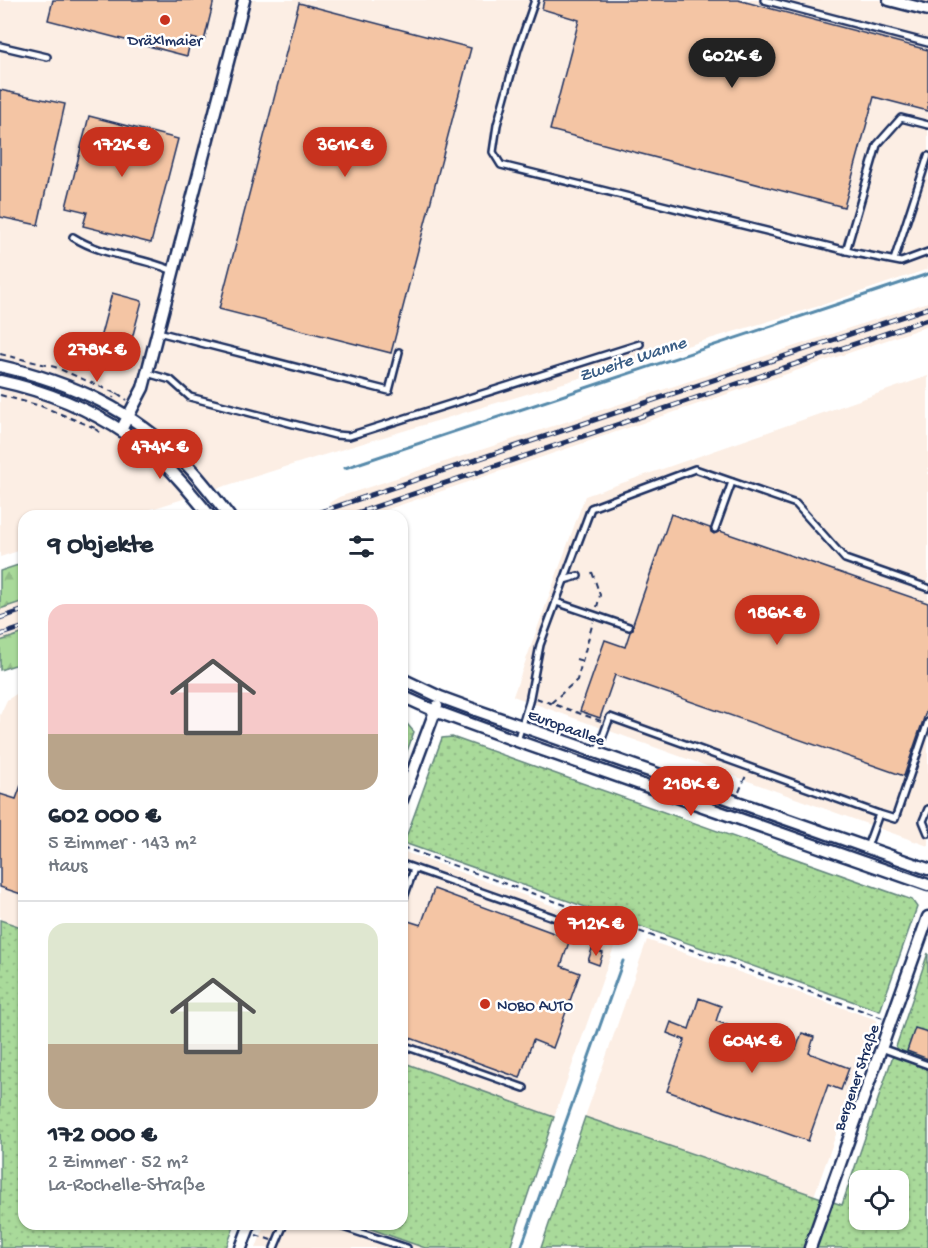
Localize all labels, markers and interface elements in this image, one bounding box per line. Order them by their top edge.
marker: Dräxlmaier [158,13,172,27]
place label: Dräxlmaier [127,33,204,52]
pin: 602K € [683,38,781,89]
text: 602K € [703,46,761,69]
pin: 172K € [73,127,171,178]
pin: 361K € [296,127,394,178]
text: 172K € [94,135,150,158]
text: 361K € [317,135,373,158]
pin: 278K € [48,332,146,383]
water label: Zweite Wanne [577,333,690,388]
text: 278K € [68,340,126,363]
pin: 474K € [111,429,209,480]
text: 474K € [132,437,188,460]
icon: filters [345,530,378,563]
text: 9 Objekte [48,531,153,562]
pin: 186K € [728,595,826,646]
text: 186K € [749,603,805,626]
icon: home [159,643,267,751]
street label: Europaallee [525,707,608,752]
pin: 218K € [642,766,740,817]
text: 218K € [663,774,719,797]
text: 602 000 € [48,802,161,833]
text: 5 Zimmer · 143 m² [48,833,197,856]
text: Haus [48,856,87,879]
pin: 712K € [547,906,645,957]
text: 712K € [568,914,624,937]
icon: home [159,962,267,1070]
marker: NOBO AUTO [478,997,492,1011]
place label: NOBO AUTO [497,998,574,1017]
street label: Bergener Straße [831,1022,886,1135]
pin: 604K € [703,1023,801,1074]
text: 604K € [723,1031,781,1054]
text: 172 000 € [48,1121,157,1152]
text: 2 Zimmer · 52 m² [48,1152,189,1175]
map controls [849,1170,909,1230]
button: locate [849,1170,909,1230]
text: La-Rochelle-Straße [48,1175,205,1198]

